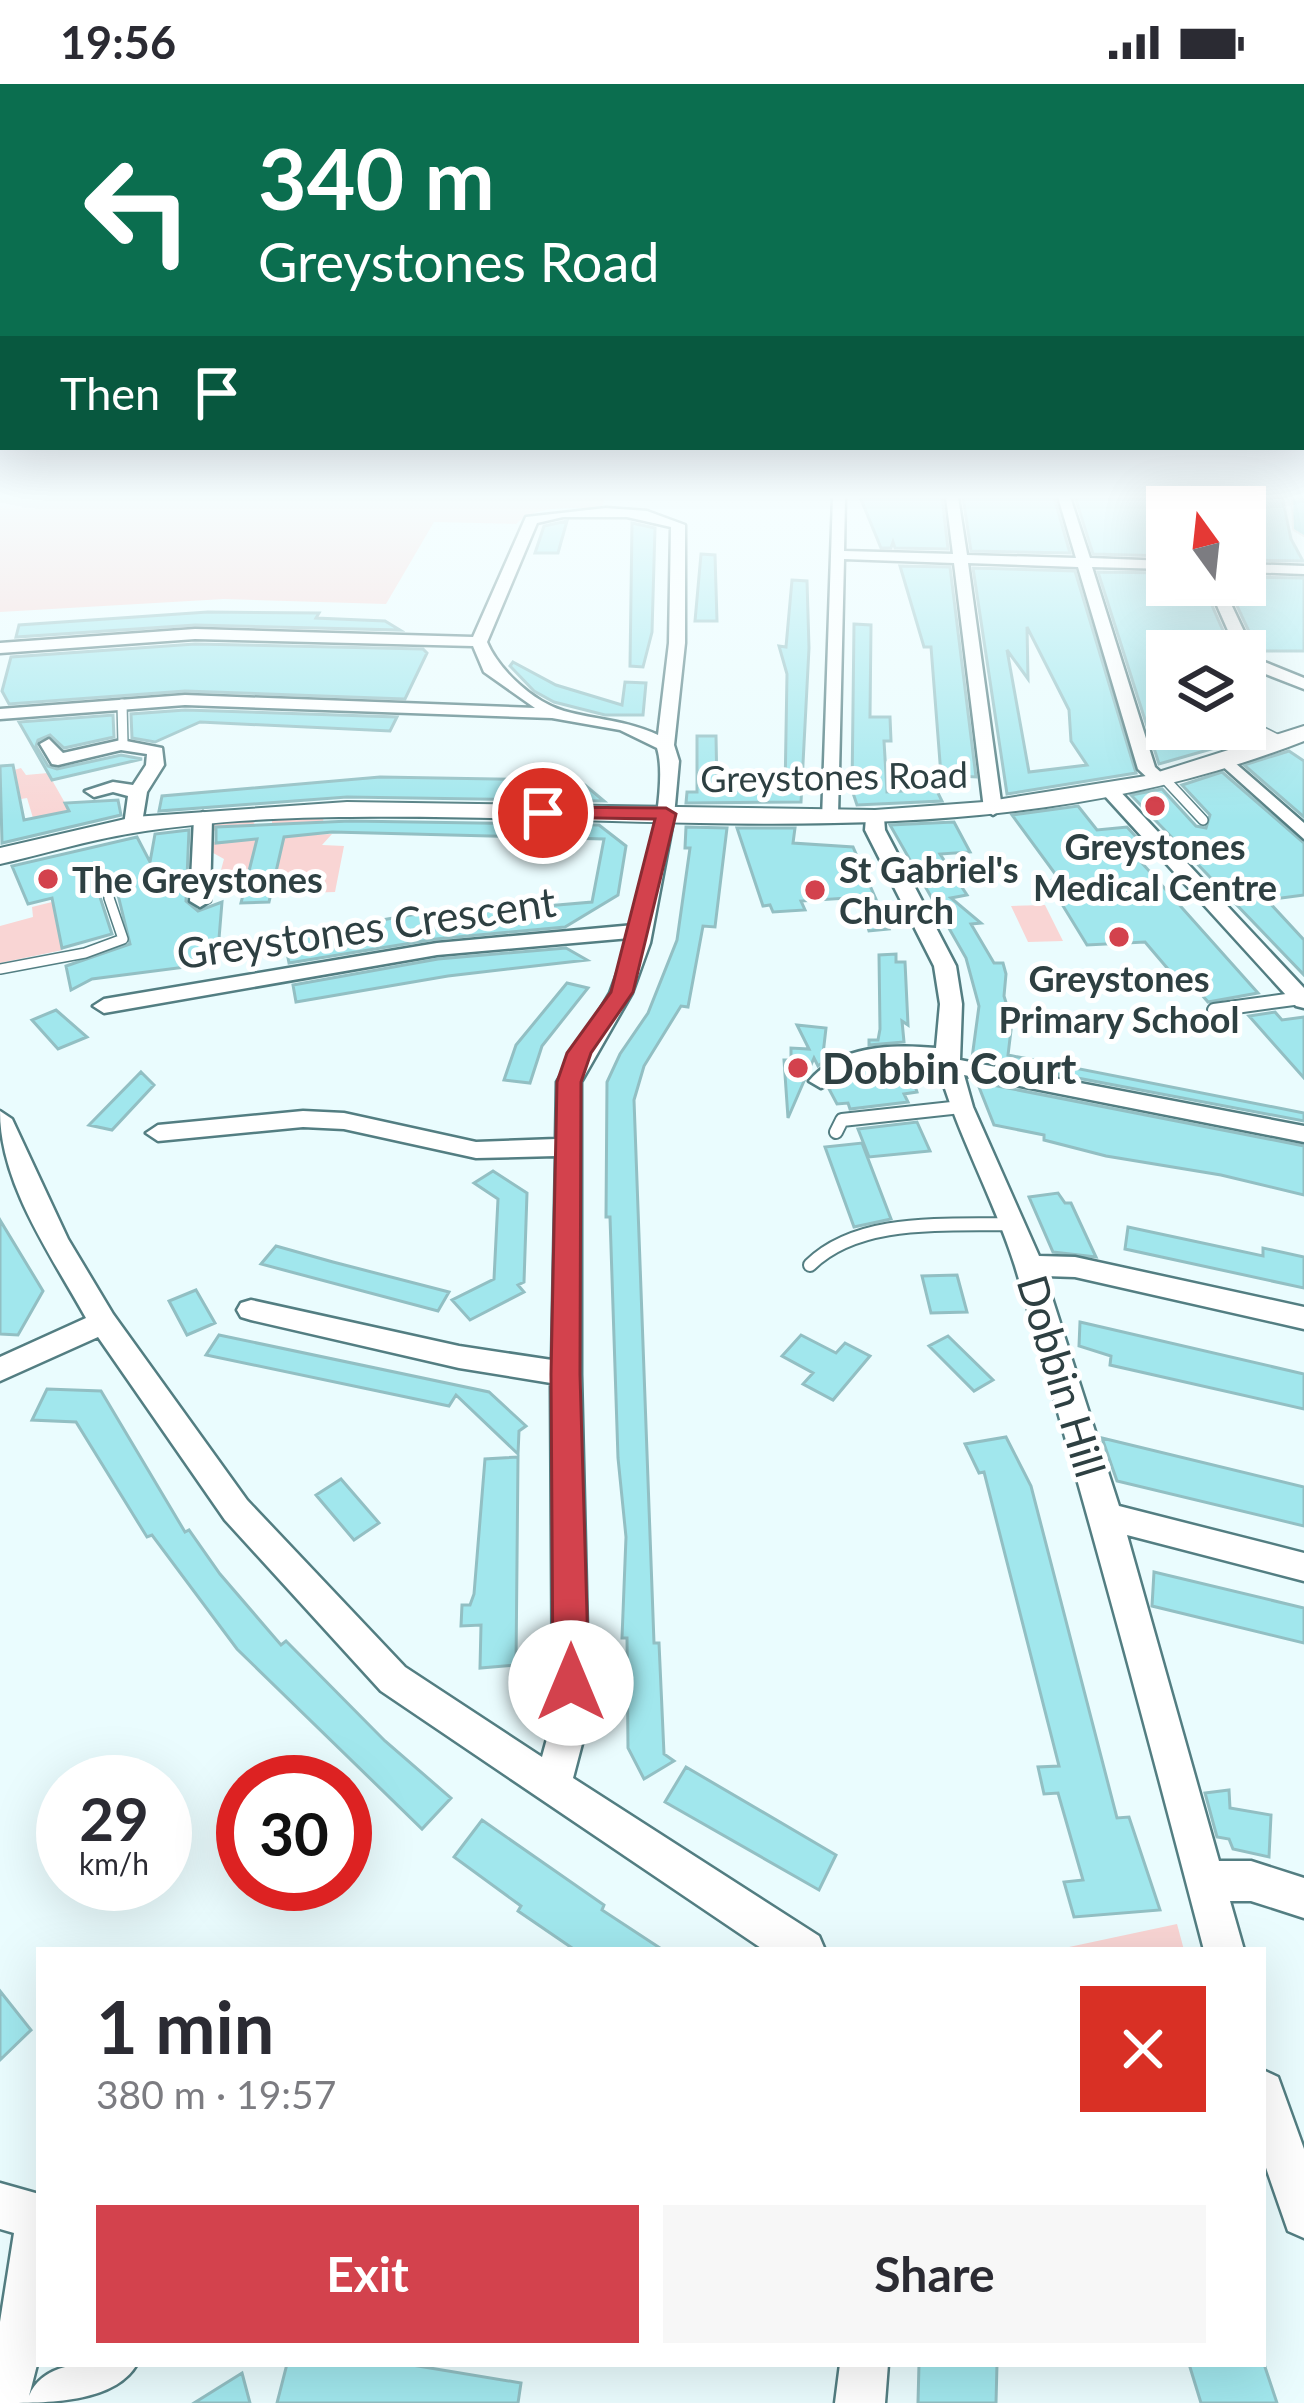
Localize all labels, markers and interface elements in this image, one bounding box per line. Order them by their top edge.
text: 19:56 [60,15,176,69]
text: 340 m [258,127,495,228]
icon: left [60,132,216,288]
text: Greystones Road [258,229,660,294]
icon: arrive [184,360,250,426]
text: Then [60,366,160,420]
north arrow [1146,486,1266,606]
map controls [1146,486,1266,750]
button: layers [1146,630,1266,750]
street label: Greystones Road [700,752,968,800]
pin [492,762,594,864]
icon: arrive [510,780,576,846]
marker: Greystones Medical Centre [1142,793,1168,819]
place label: Greystones Medical Centre [1033,824,1277,909]
place label: St Gabriel's Church [839,847,1019,932]
place label: The Greystones [72,857,323,901]
marker: The Greystones [35,866,61,892]
street label: Greystones Crescent [173,876,559,978]
marker: St Gabriel's Church [802,877,828,903]
marker: Greystones Primary School [1106,924,1132,950]
place label: Greystones Primary School [999,956,1239,1041]
place label: Dobbin Court [822,1043,1077,1093]
marker: Dobbin Court [785,1055,811,1081]
street label: Dobbin Hill [1008,1269,1116,1483]
position arrow [508,1620,634,1746]
speed limit sign: 30 [216,1755,372,1911]
text: 29 [79,1782,149,1854]
text: km/h [79,1845,149,1881]
text: 1 min [96,1983,274,2069]
button: close [1080,1986,1206,2112]
text: 380 m · 19:57 [96,2071,336,2117]
button: Exit [96,2205,639,2343]
button: Share [663,2205,1206,2343]

